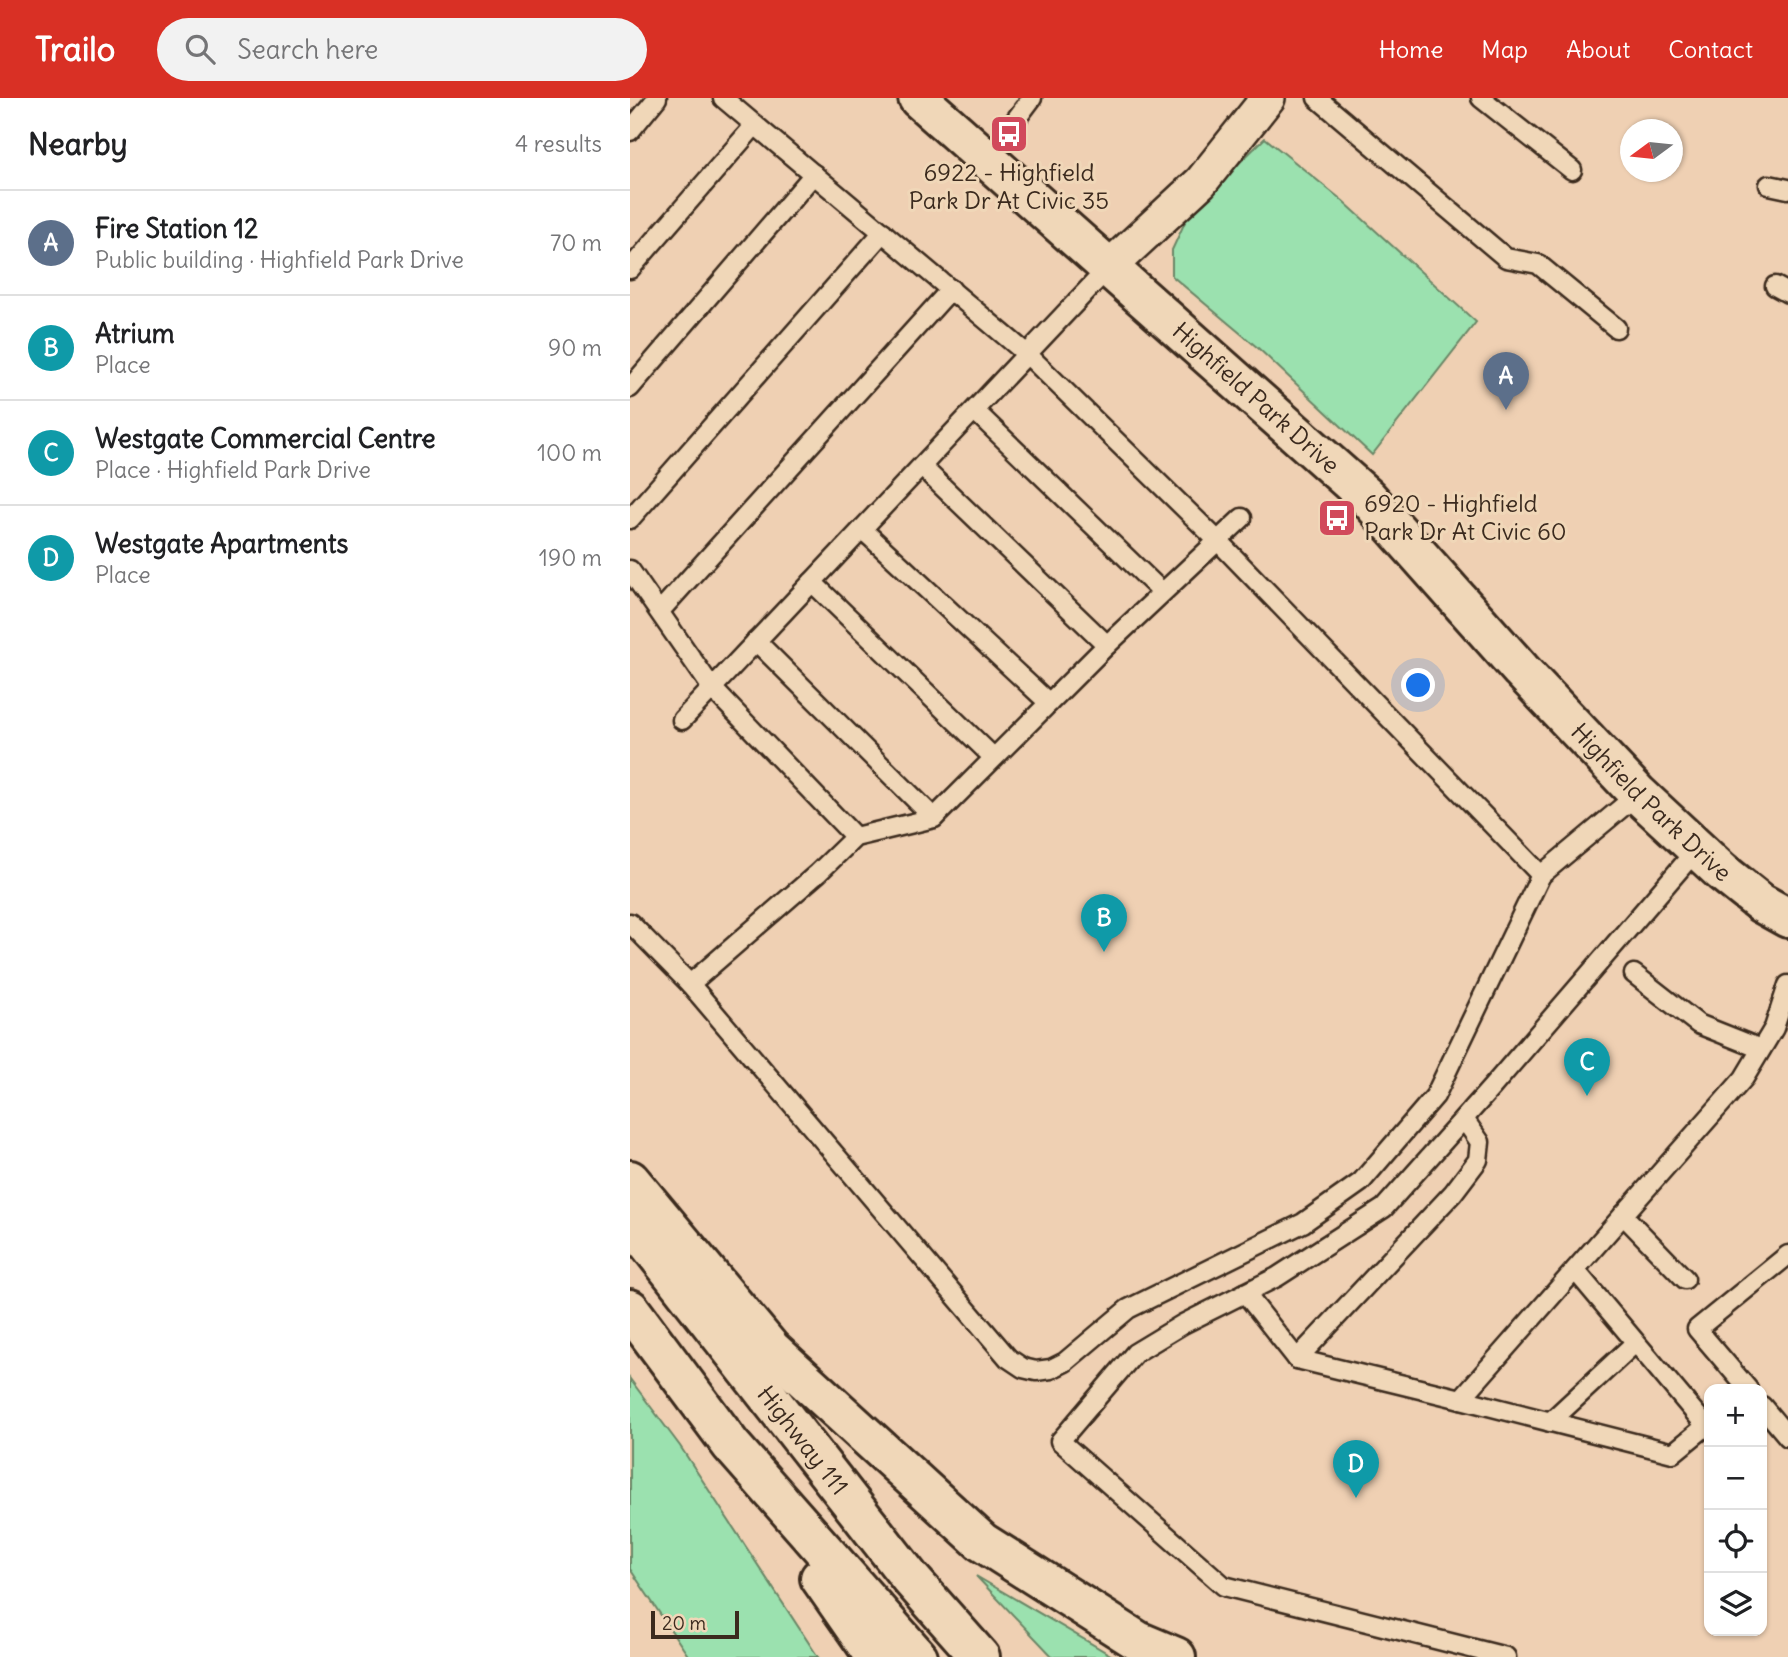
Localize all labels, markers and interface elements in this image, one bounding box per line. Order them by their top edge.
search box [157,18,647,81]
text: Trailo [35,28,115,70]
icon: search [181,30,219,68]
text: Search here [237,33,378,66]
text: Home [1379,34,1443,64]
text: Map [1481,34,1528,64]
text: About [1566,34,1630,64]
text: Contact [1668,34,1753,64]
bus stop icon: 6922 - Highfield Park Dr At Civic 35 [988,113,1030,155]
north arrow [1620,119,1683,182]
text: Nearby [28,125,128,163]
text: 4 results [515,129,602,158]
place label: 6922 - Highfield Park Dr At Civic 35 [909,157,1109,215]
text: Fire Station 12 [95,212,258,245]
text: A [44,228,58,257]
text: 70 m [550,228,602,257]
text: Public building · Highfield Park Drive [95,245,464,274]
street label: Highfield Park Drive [1167,315,1346,480]
text: Atrium [95,317,175,350]
text: B [43,333,59,362]
text: 90 m [548,333,602,362]
text: Place [95,350,151,379]
pin: A [1483,352,1529,410]
text: Westgate Commercial Centre [95,422,436,455]
text: C [43,438,59,467]
text: 100 m [537,438,602,467]
text: Place · Highfield Park Drive [95,455,371,484]
place label: 6920 - Highfield Park Dr At Civic 60 [1364,488,1567,546]
bus stop icon: 6920 - Highfield Park Dr At Civic 60 [1316,497,1358,539]
text: Westgate Apartments [95,527,348,560]
text: D [43,543,59,572]
text: 190 m [539,543,602,572]
text: Place [95,560,151,589]
your location [1401,668,1435,702]
street label: Highfield Park Drive [1565,717,1738,887]
pin: B [1081,894,1127,952]
pin: C [1564,1038,1610,1096]
street label: Highway 111 [751,1379,855,1500]
map controls [1704,1384,1767,1636]
button: + [1704,1384,1767,1447]
pin: D [1333,1440,1379,1498]
button: − [1704,1447,1767,1510]
button: locate [1704,1510,1767,1573]
button: layers [1704,1573,1767,1636]
scale bar [651,1608,738,1640]
text: 20 m [662,1611,706,1635]

